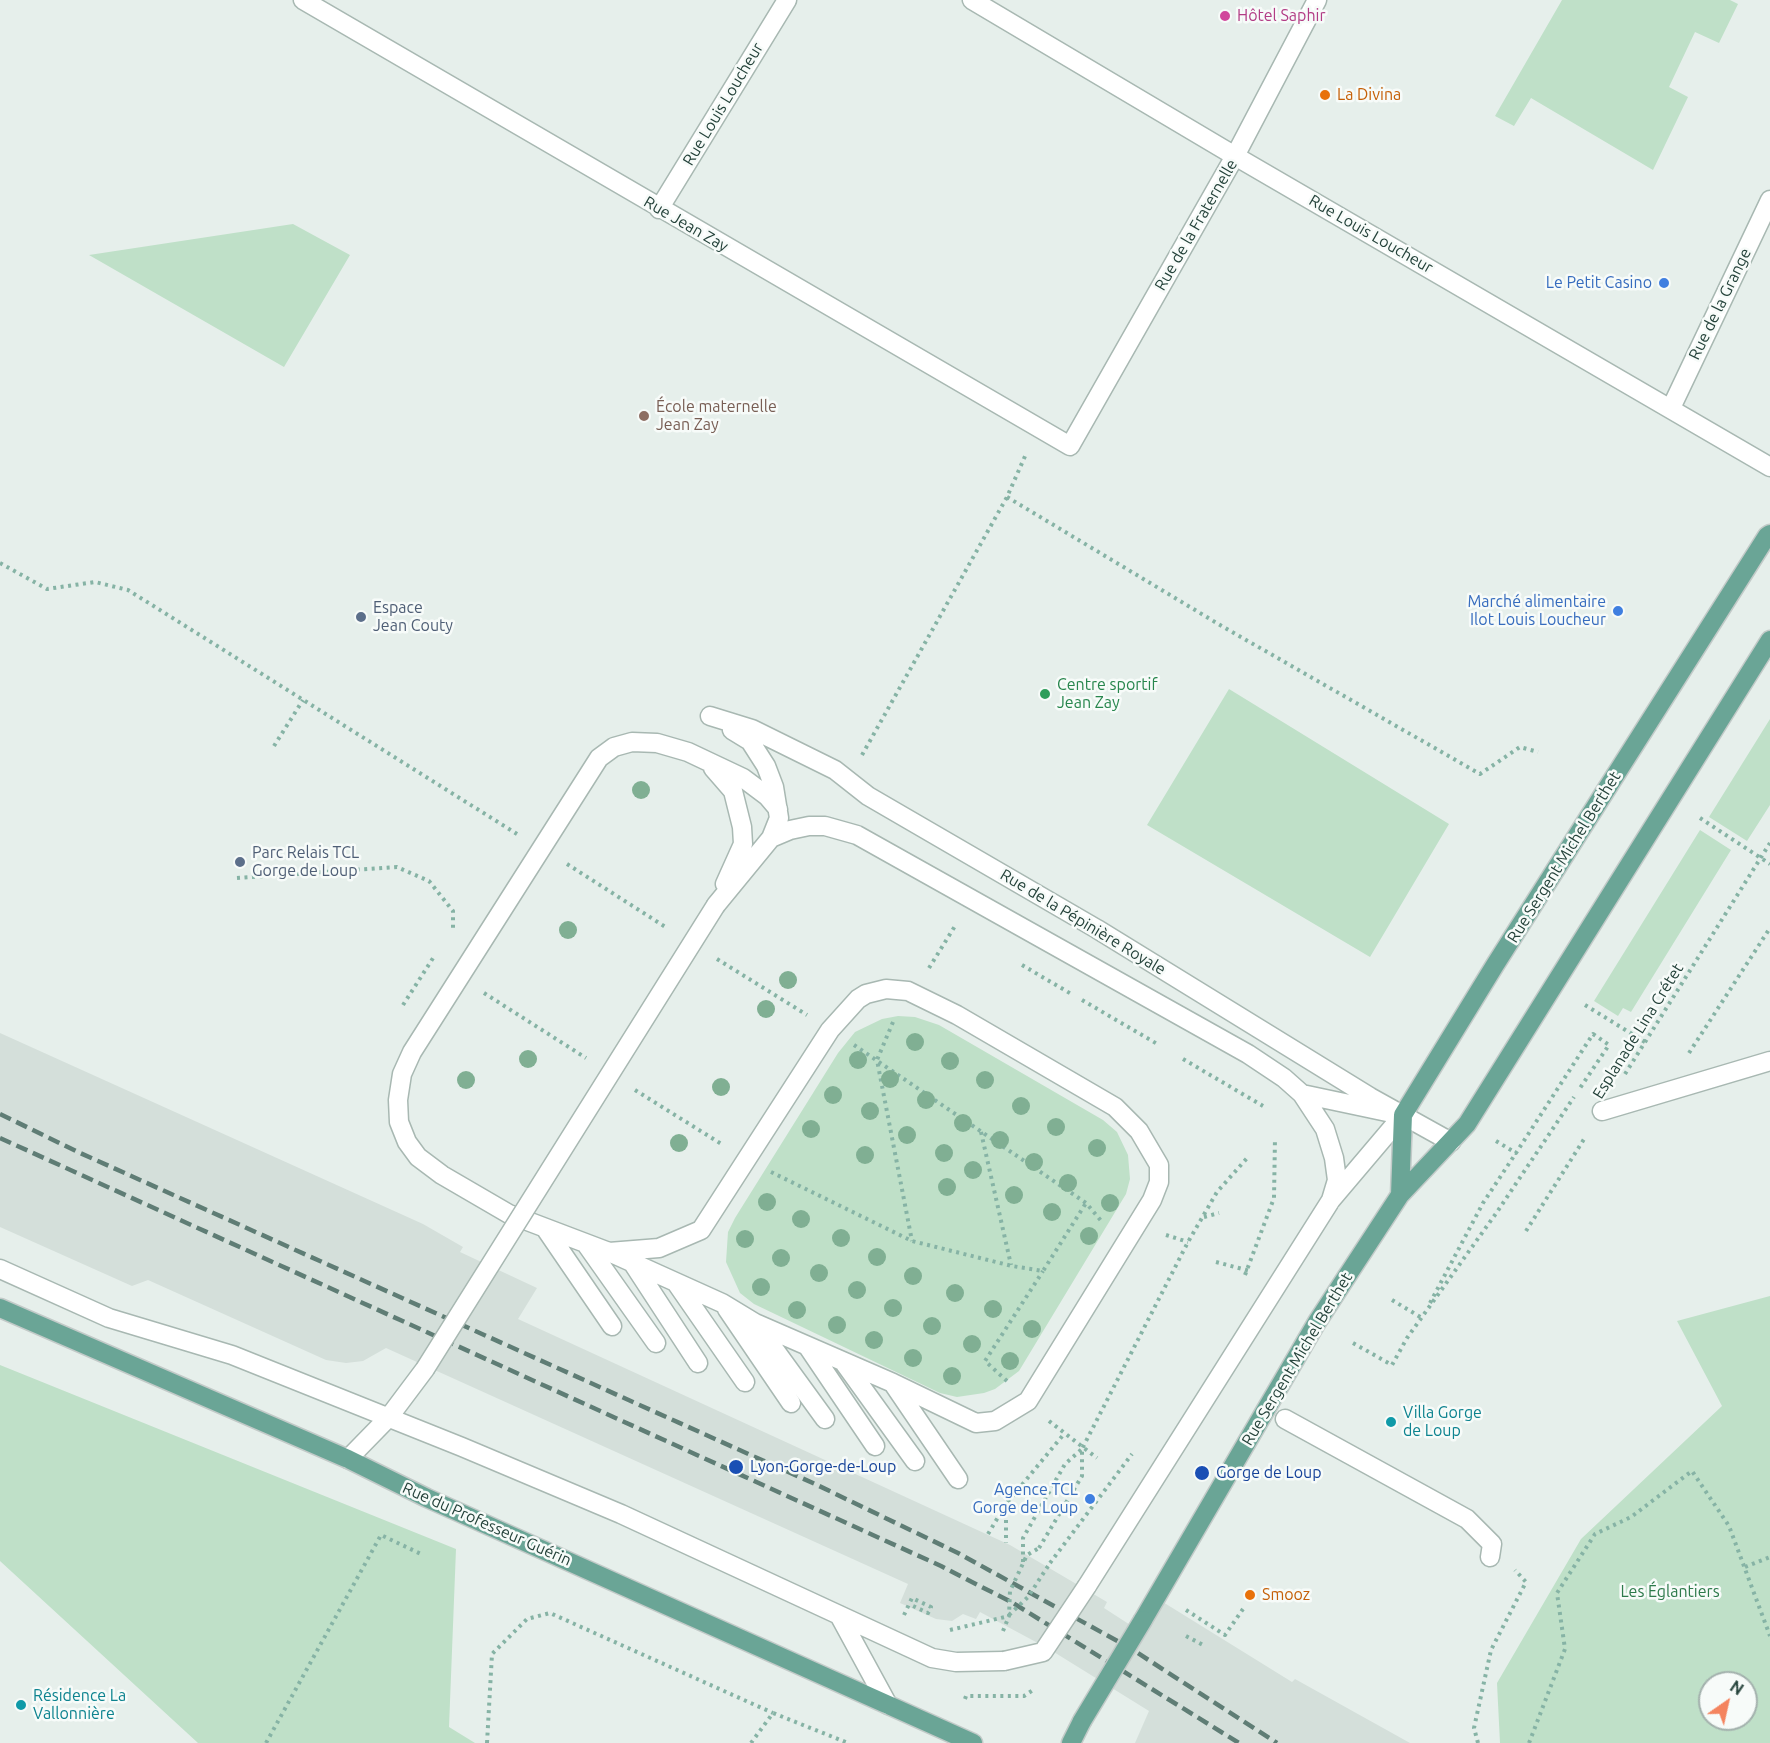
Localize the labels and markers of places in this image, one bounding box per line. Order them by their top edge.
place label: Hôtel Saphir [1237,6,1326,26]
marker: Hôtel Saphir [1218,9,1232,23]
place label: La Divina [1337,85,1401,105]
marker: La Divina [1318,88,1332,102]
place label: Le Petit Casino [1546,273,1652,293]
marker: Le Petit Casino [1657,276,1671,290]
place label: École maternelle Jean Zay [656,397,777,435]
marker: École maternelle Jean Zay [637,409,651,423]
place label: Marché alimentaire Ilot Louis Loucheur [1467,592,1606,630]
place label: Espace Jean Couty [373,598,453,636]
marker: Marché alimentaire Ilot Louis Loucheur [1611,604,1625,618]
marker: Espace Jean Couty [354,610,368,624]
place label: Centre sportif Jean Zay [1057,675,1158,713]
marker: Centre sportif Jean Zay [1038,687,1052,701]
place label: Parc Relais TCL Gorge de Loup [252,843,359,881]
marker: Parc Relais TCL Gorge de Loup [233,855,247,869]
place label: Villa Gorge de Loup [1403,1403,1482,1441]
marker: Villa Gorge de Loup [1384,1415,1398,1429]
place label: Lyon-Gorge-de-Loup [750,1457,896,1477]
marker: Lyon-Gorge-de-Loup [727,1458,745,1476]
place label: Gorge de Loup [1216,1463,1322,1483]
marker: Gorge de Loup [1193,1464,1211,1482]
place label: Agence TCL Gorge de Loup [972,1480,1078,1518]
marker: Agence TCL Gorge de Loup [1083,1492,1097,1506]
place label: Smooz [1262,1585,1310,1605]
marker: Smooz [1243,1588,1257,1602]
place label: Résidence La Vallonnière [33,1686,126,1724]
marker: Résidence La Vallonnière [14,1698,28,1712]

